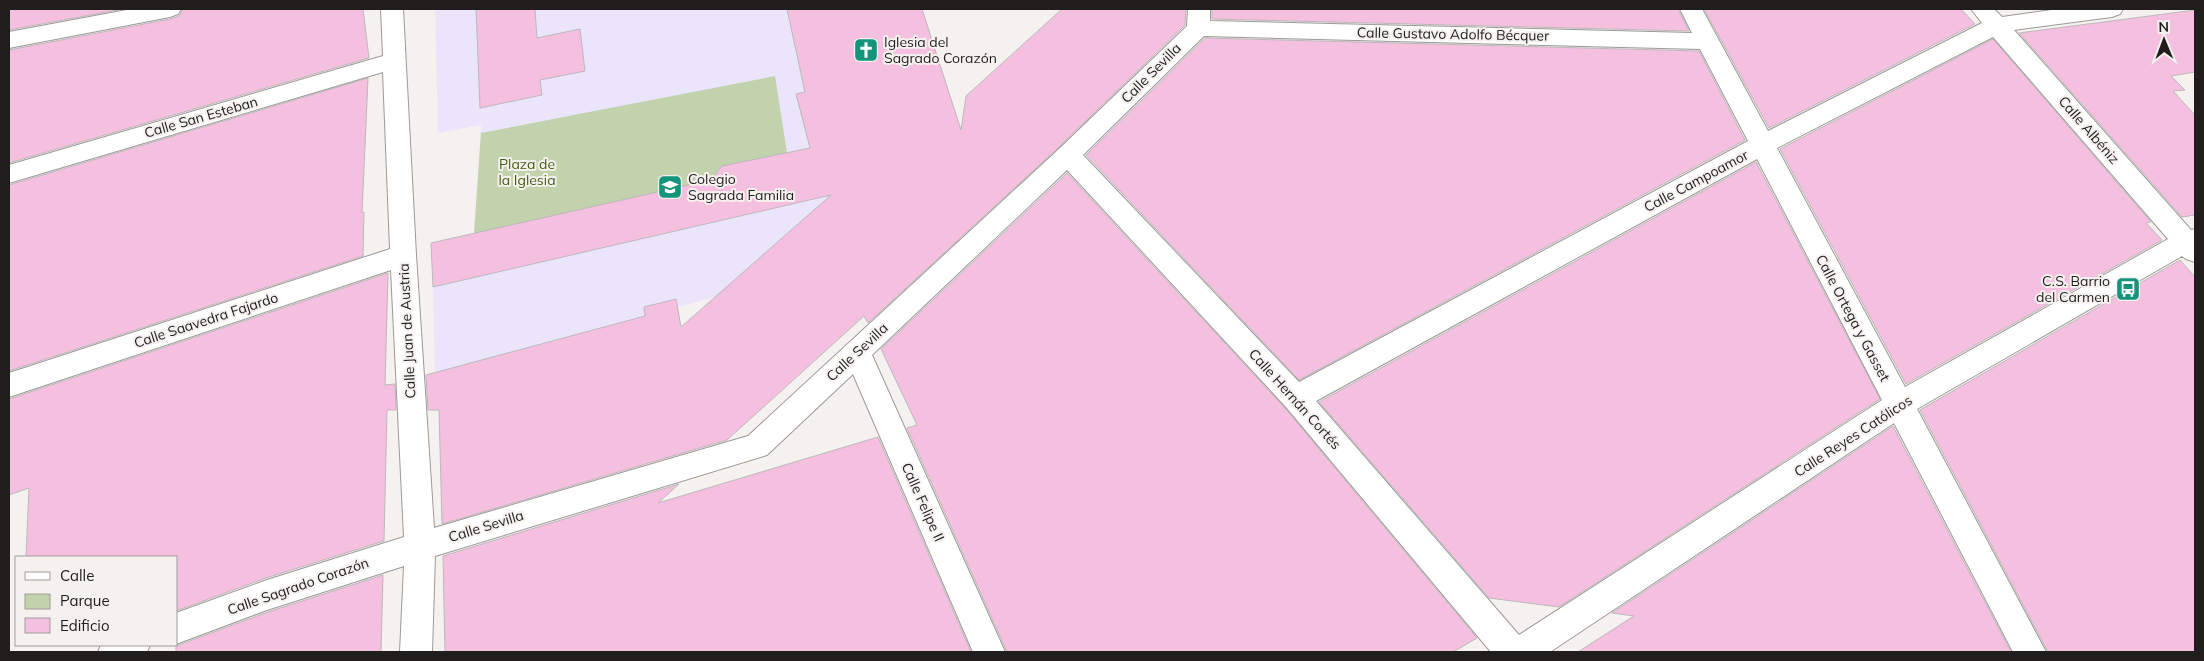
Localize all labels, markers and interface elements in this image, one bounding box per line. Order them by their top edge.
north arrow [2139,15,2189,65]
text: N [2158,18,2169,36]
street label: Calle Gustavo Adolfo Bécquer [1357,23,1550,45]
place label: Iglesia del Sagrado Corazón [884,33,997,67]
church icon: Iglesia del Sagrado Corazón [853,37,879,63]
street label: Calle Sevilla [1117,39,1185,107]
street label: Calle San Esteban [142,92,260,142]
street label: Calle Albéniz [2055,92,2123,168]
street label: Calle Campoamor [1641,145,1752,216]
park label: Plaza de la Iglesia [498,155,556,189]
place label: Colegio Sagrada Familia [688,170,794,204]
school or university icon: Colegio Sagrada Familia [657,174,683,200]
street label: Calle Ortega y Gasset [1812,252,1894,385]
street label: Calle Juan de Austria [394,263,420,399]
place label: C.S. Barrio del Carmen [2036,272,2110,306]
bus stop icon: C.S. Barrio del Carmen [2115,276,2141,302]
street label: Calle Saavedra Fajardo [132,288,280,352]
street label: Calle Sevilla [822,319,892,385]
street label: Calle Hernán Cortés [1245,345,1345,453]
street label: Calle Reyes Católicos [1791,391,1915,481]
street label: Calle Felipe II [898,460,948,544]
street label: Calle Sevilla [446,506,526,546]
street label: Calle Sagrado Corazón [225,553,371,619]
legend [15,556,178,646]
text: Calle [60,566,94,585]
text: Parque [60,591,110,610]
text: Edificio [60,616,110,635]

